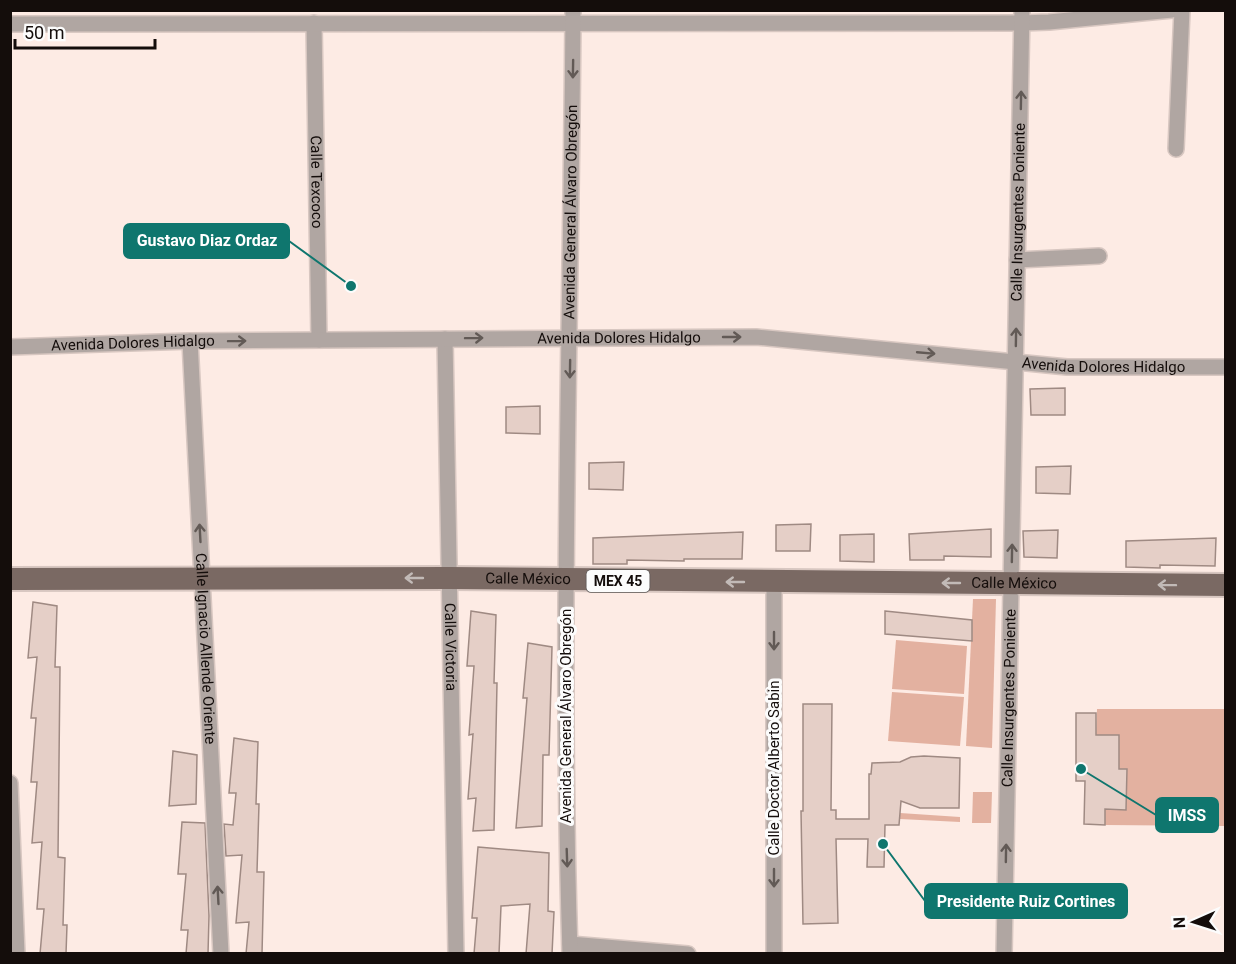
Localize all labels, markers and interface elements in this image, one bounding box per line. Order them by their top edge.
scale bar [15,12,154,50]
text: 50 m [24,22,64,43]
one-way arrow [567,58,579,78]
one-way arrow [1015,91,1026,111]
street label: Avenida General Álvaro Obregón [560,105,581,320]
street label: Calle Insurgentes Poniente [1007,123,1029,302]
street label: Calle Texcoco [307,135,326,229]
callout: Gustavo Diaz Ordaz [124,224,289,258]
text: Gustavo Diaz Ordaz [137,231,277,250]
street label: Avenida Dolores Hidalgo [537,328,701,348]
one-way arrow [1010,328,1021,348]
one-way arrow [721,331,741,343]
street label: Avenida Dolores Hidalgo [51,332,215,355]
one-way arrow [463,333,483,344]
one-way arrow [226,335,246,347]
one-way arrow [916,348,936,359]
street label: Avenida Dolores Hidalgo [1021,354,1185,376]
one-way arrow [564,358,575,378]
one-way arrow [195,523,206,543]
one-way arrow [1006,544,1018,564]
street label: Calle Ignacio Allende Oriente [192,553,219,745]
street label: Calle México [485,569,571,588]
road number: MEX 45 [586,570,650,592]
one-way arrow [405,572,425,584]
street label: Calle México [971,574,1057,592]
one-way arrow [726,576,746,588]
one-way arrow [942,577,962,589]
one-way arrow [1158,579,1178,591]
street label: Calle Victoria [441,603,460,691]
street label: Avenida General Álvaro Obregón [557,609,575,823]
street label: Calle Insurgentes Poniente [998,609,1020,787]
one-way arrow [768,631,780,651]
street label: Calle Doctor Alberto Sabin [765,681,783,855]
callout: IMSS [1156,798,1218,832]
text: IMSS [1168,806,1206,825]
one-way arrow [1000,844,1012,864]
one-way arrow [561,847,573,867]
one-way arrow [768,868,780,888]
callout: Presidente Ruiz Cortines [925,884,1127,918]
one-way arrow [213,886,224,906]
text: Presidente Ruiz Cortines [937,892,1115,911]
north arrow [1164,892,1224,952]
text: N [1170,917,1189,929]

